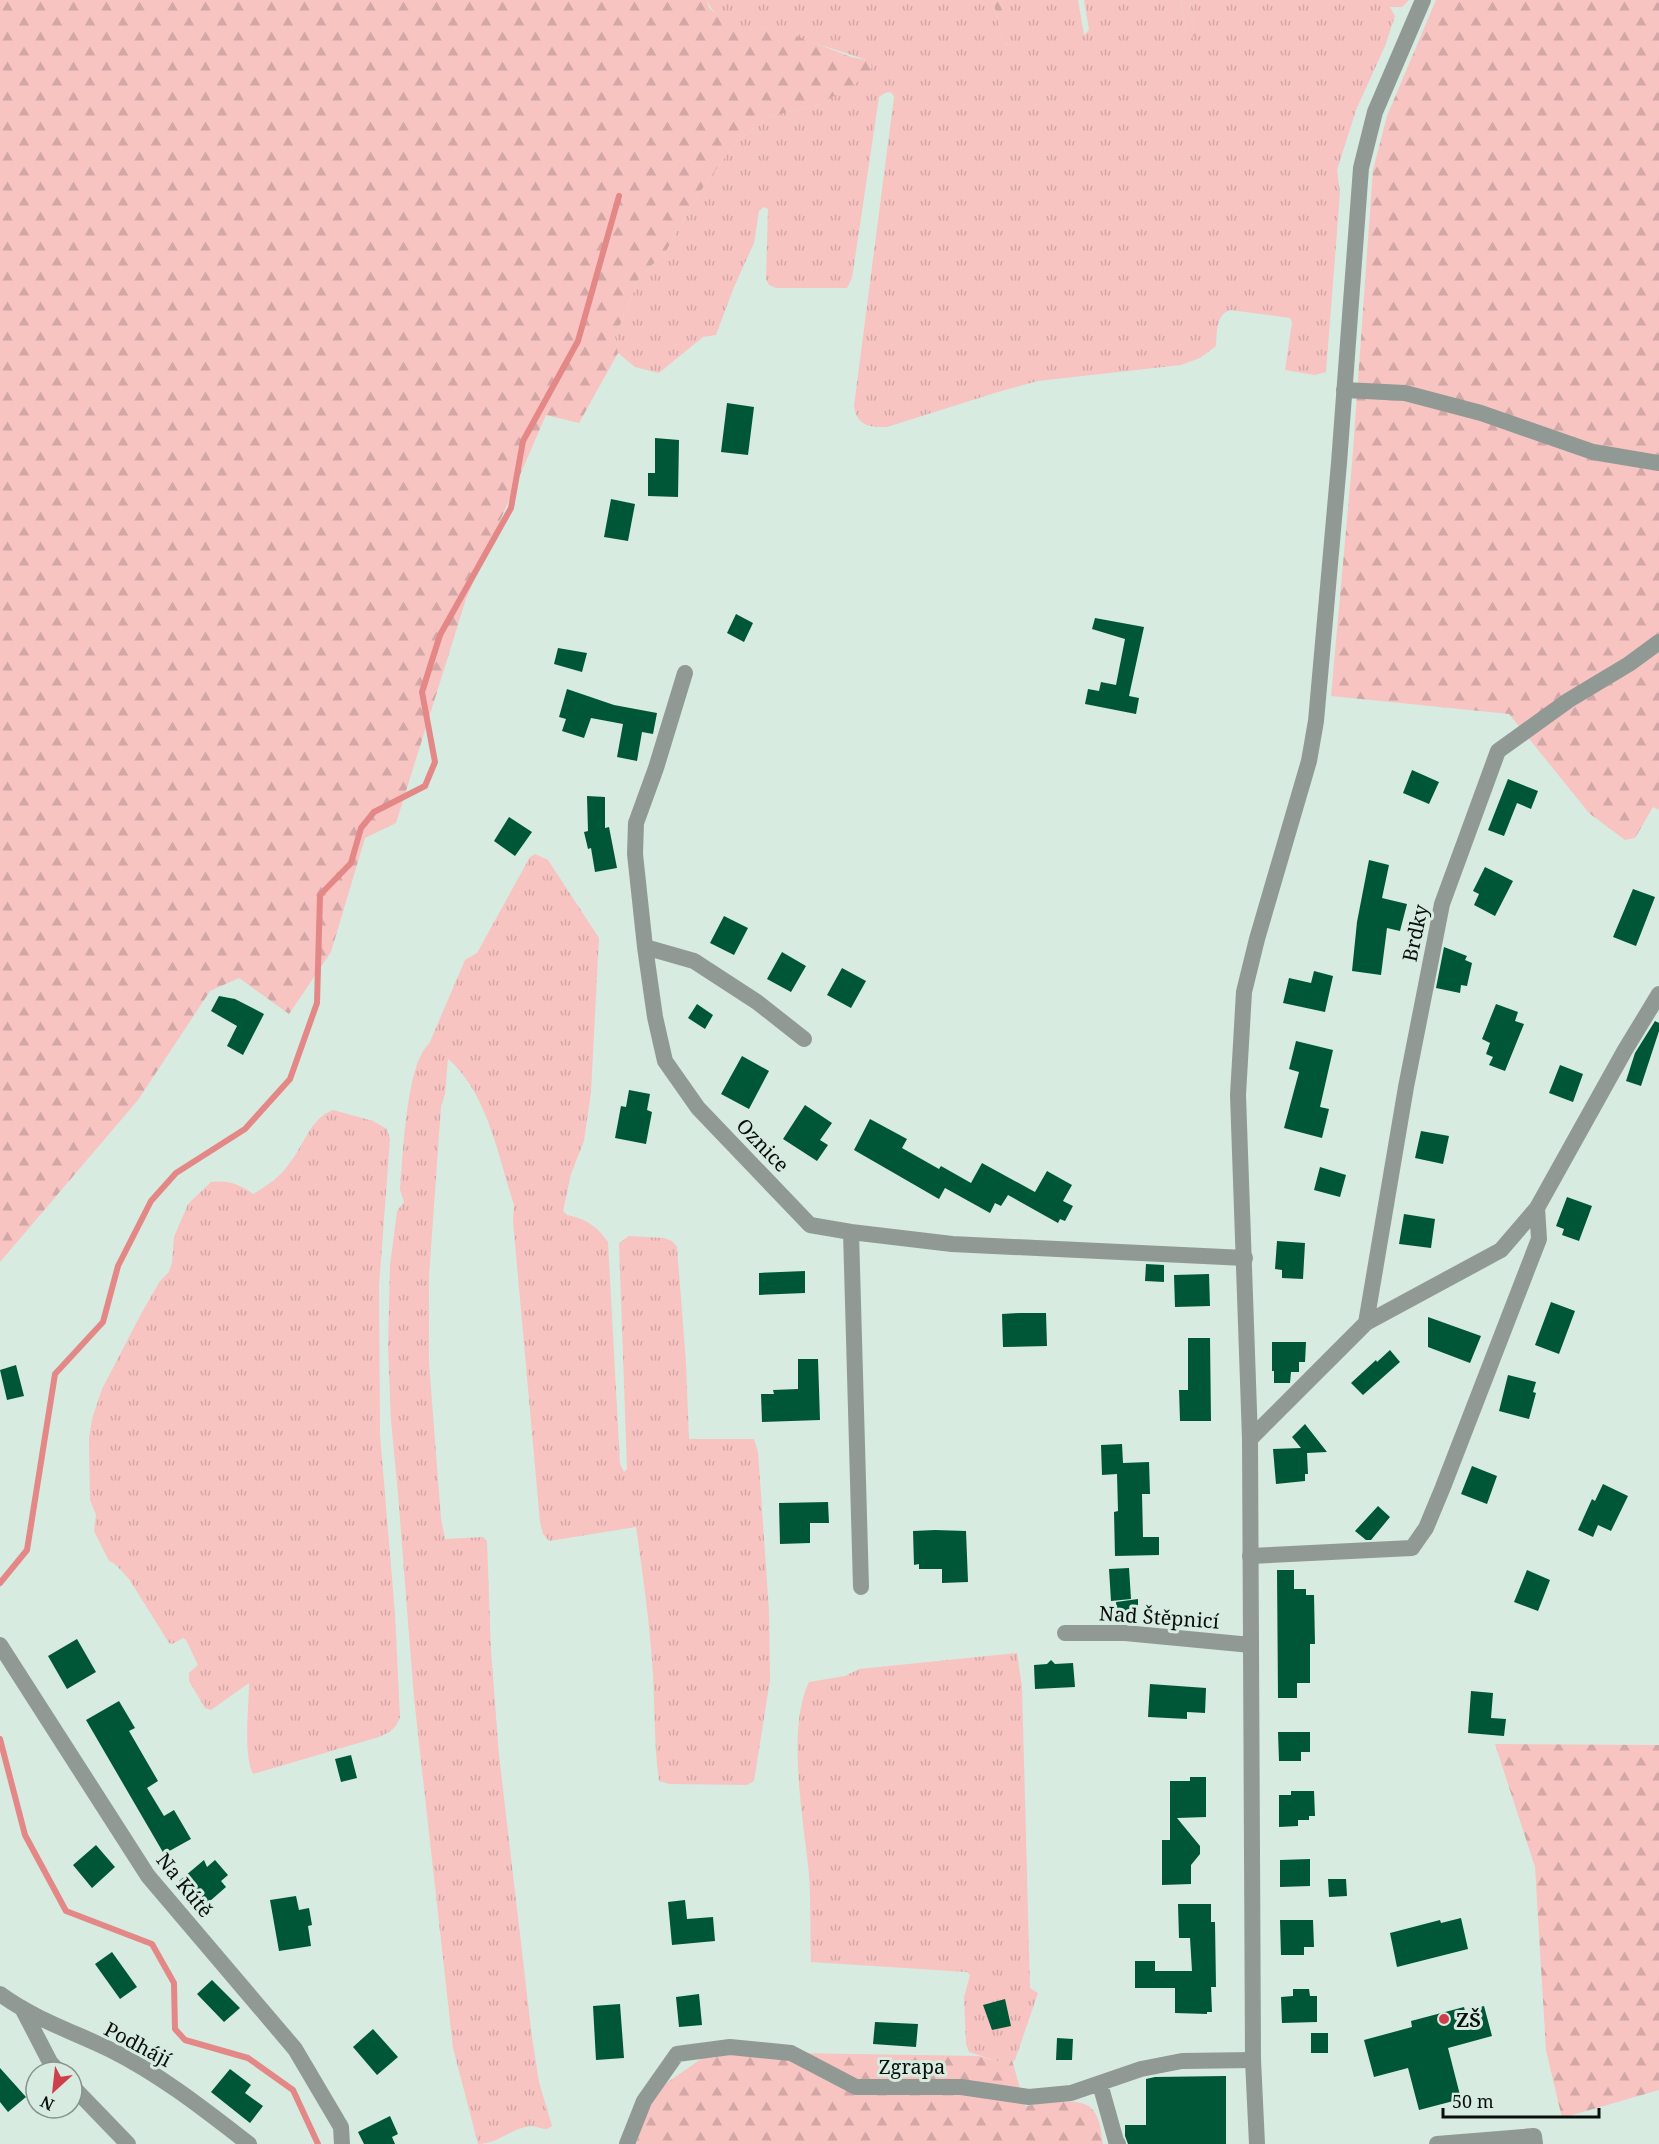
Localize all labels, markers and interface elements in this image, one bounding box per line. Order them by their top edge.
street label: Brdky [1396,901,1434,964]
street label: Oznice [731,1112,795,1178]
street label: Nad Štěpnicí [1098,1599,1221,1635]
street label: Na Kútě [151,1847,219,1923]
place label: ZŠ [1456,2006,1481,2033]
marker: ZŠ [1437,2012,1451,2026]
street label: Podhájí [100,2015,177,2073]
street label: Zgrapa [879,2053,945,2080]
north arrow [24,2060,84,2120]
scale bar [1443,2081,1599,2119]
text: 50 m [1452,2089,1494,2113]
text: N [36,2091,58,2116]

